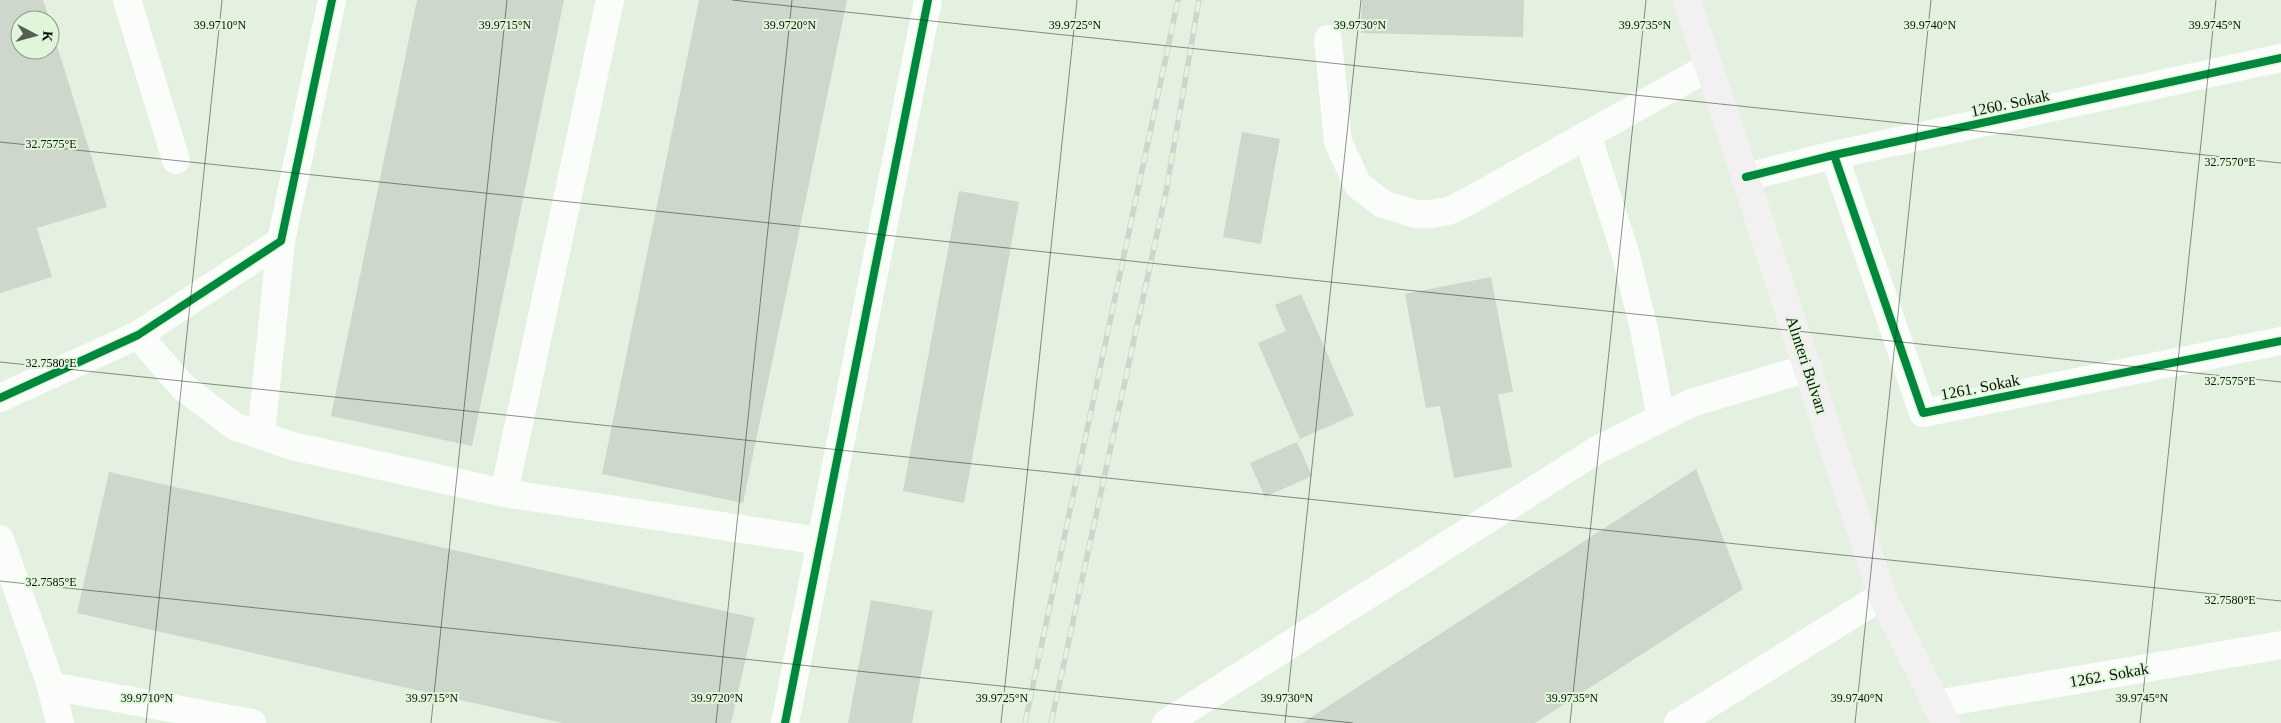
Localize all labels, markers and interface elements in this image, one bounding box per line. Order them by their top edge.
north arrow [10,10,60,60]
text: 39.9710°N [194,18,247,32]
text: 39.9715°N [479,18,532,32]
text: 39.9720°N [764,18,817,32]
text: 39.9725°N [1049,18,1102,32]
text: 39.9730°N [1334,18,1387,32]
text: 39.9735°N [1619,18,1672,32]
text: 39.9740°N [1904,18,1957,32]
text: 39.9745°N [2189,18,2242,32]
text: K [39,30,55,43]
street label: 1260. Sokak [1969,86,2051,120]
text: 32.7575°E [25,137,77,151]
text: 32.7570°E [2204,155,2256,169]
street label: Alınteri Bulvarı [1783,314,1831,417]
text: 32.7580°E [25,356,77,370]
street label: 1261. Sokak [1939,371,2021,403]
text: 32.7575°E [2204,374,2256,388]
text: 32.7585°E [25,575,77,589]
text: 32.7580°E [2204,593,2256,607]
street label: 1262. Sokak [2068,660,2150,690]
text: 39.9710°N [121,691,174,705]
text: 39.9715°N [406,691,459,705]
text: 39.9720°N [691,691,744,705]
text: 39.9725°N [976,691,1029,705]
text: 39.9730°N [1261,691,1314,705]
text: 39.9735°N [1546,691,1599,705]
text: 39.9740°N [1831,691,1884,705]
text: 39.9745°N [2116,691,2169,705]

